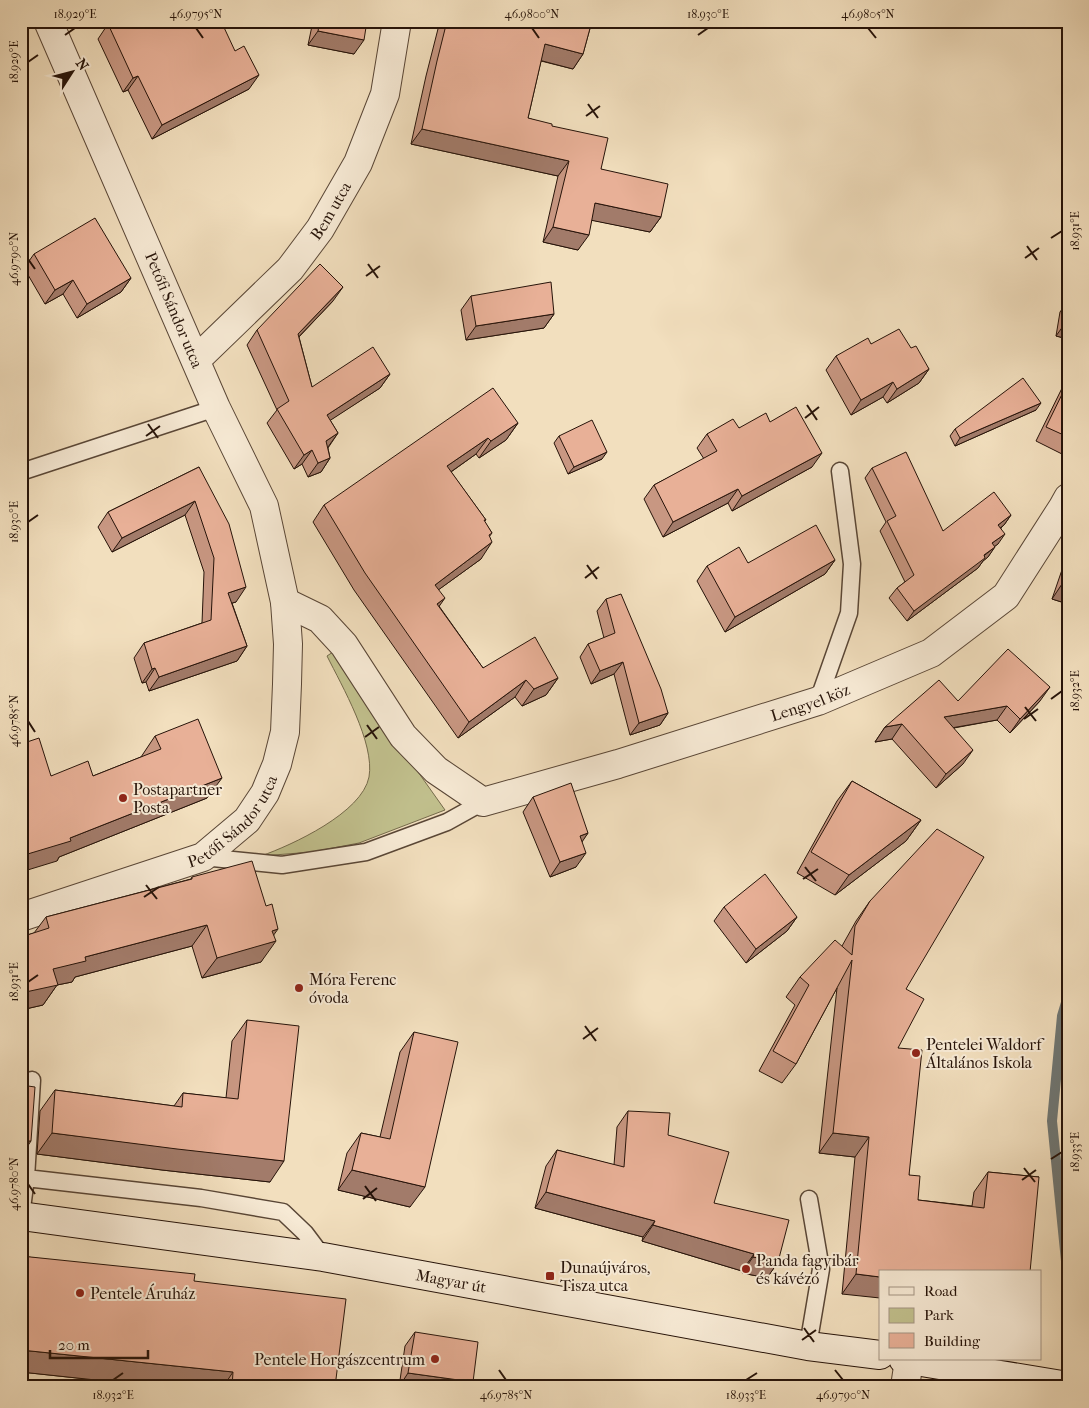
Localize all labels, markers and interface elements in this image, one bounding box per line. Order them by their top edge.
text: 18.929°E [54,7,96,21]
text: 46.9795°N [170,7,222,21]
text: 46.9800°N [505,7,559,21]
text: 18.930°E [687,7,729,21]
text: 46.9805°N [841,7,895,21]
text: 18.929°E [7,41,21,83]
north arrow [48,48,98,98]
text: N [72,55,92,74]
street label: Bem utca [306,178,355,243]
text: 18.931°E [1068,211,1082,251]
text: 46.9790°N [7,232,21,286]
street label: Petőfi Sándor utca [141,249,207,372]
text: 18.930°E [7,501,21,543]
text: 18.932°E [1068,670,1082,712]
street label: Lengyel köz [768,679,852,725]
text: 46.9785°N [7,695,21,747]
street label: Petőfi Sándor utca [185,772,281,871]
place label: Postapartner Posta [133,780,222,817]
marker: Postapartner Posta [117,792,129,804]
text: 18.931°E [7,962,21,1002]
place label: Móra Ferenc óvoda [309,970,396,1007]
marker: Móra Ferenc óvoda [293,982,305,994]
place label: Pentelei Waldorf Általános Iskola [925,1035,1045,1072]
marker: Pentelei Waldorf Általános Iskola [910,1047,922,1059]
text: 18.933°E [1068,1132,1082,1172]
text: 46.9780°N [7,1157,21,1211]
place label: Panda fagyibár és kávézó [756,1251,859,1288]
place label: Dunaújváros, Tisza utca [560,1258,650,1295]
marker: Panda fagyibár és kávézó [740,1263,752,1275]
street label: Magyar út [414,1265,488,1296]
marker: Dunaújváros, Tisza utca [544,1270,556,1282]
legend [879,1270,1042,1360]
text: Road [924,1282,958,1300]
place label: Pentele Áruház [90,1283,195,1303]
marker: Pentele Áruház [74,1287,86,1299]
text: Park [924,1306,954,1324]
scale bar [50,1328,148,1360]
text: Building [924,1332,981,1350]
text: 20 m [58,1336,90,1354]
place label: Pentele Horgászcentrum [254,1350,426,1369]
marker: Pentele Horgászcentrum [429,1353,441,1365]
text: 18.932°E [92,1388,134,1402]
text: 46.9785°N [480,1388,532,1402]
text: 18.933°E [726,1388,766,1402]
text: 46.9790°N [816,1388,870,1402]

